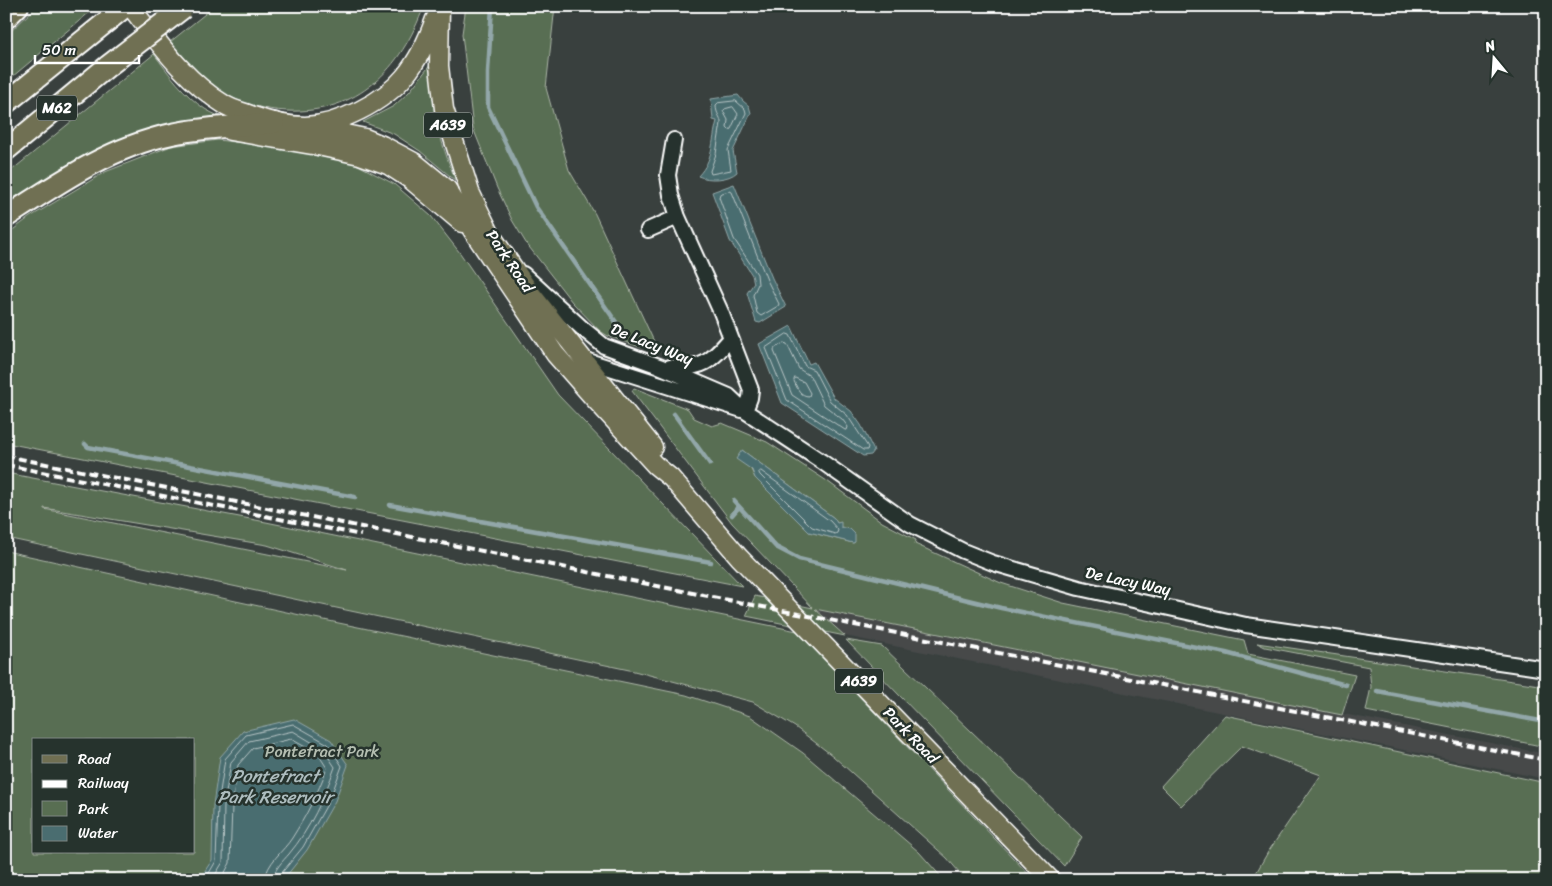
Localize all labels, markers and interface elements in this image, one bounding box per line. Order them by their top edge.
scale bar [35,32,139,64]
north arrow [1470,32,1520,82]
text: N [1481,33,1499,60]
text: 50 m [42,37,77,63]
road number: M62 [37,96,77,120]
road number: A639 [424,112,472,138]
street label: Park Road [478,223,543,300]
street label: De Lacy Way [606,314,698,374]
street label: De Lacy Way [1083,558,1174,604]
road number: A639 [835,668,883,694]
street label: Park Road [876,699,947,772]
park label: Pontefract Park [265,737,380,766]
legend [32,738,195,854]
text: Road [78,746,111,772]
water label: Pontefract Park Reservoir [217,760,336,813]
text: Railway [78,770,129,796]
text: Park [78,796,109,822]
text: Water [78,820,118,846]

